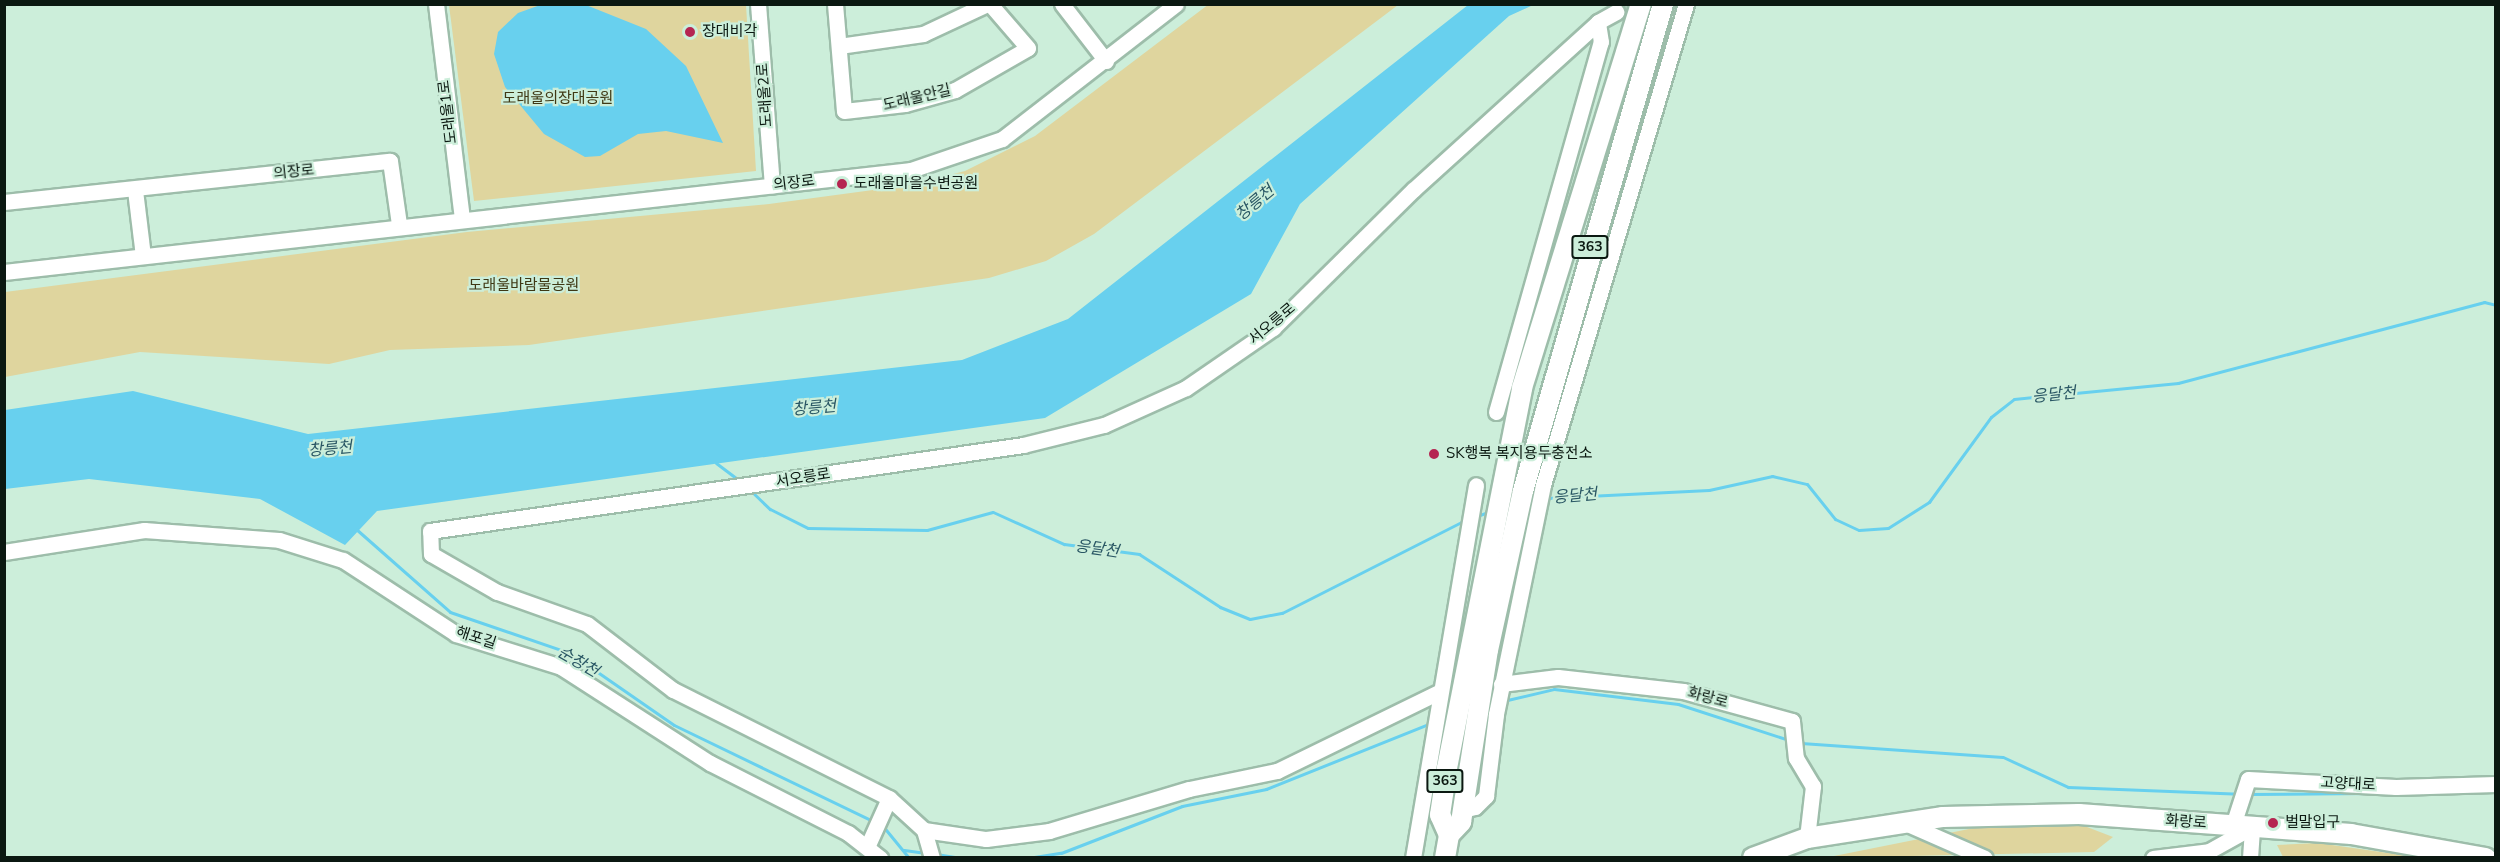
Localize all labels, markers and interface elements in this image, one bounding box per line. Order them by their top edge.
place label: 장대비각 [702,23,757,41]
marker: 장대비각 [683,25,697,39]
street label: 도래울2로 [754,62,776,128]
street label: 도래울1로 [435,79,461,145]
street label: 도래울안길 [881,81,953,115]
park label: 도래울의장대공원 [503,90,613,108]
street label: 의장로 [272,161,316,183]
street label: 의장로 [772,172,816,194]
place label: 도래울마을수변공원 [854,175,978,193]
marker: 도래울마을수변공원 [835,177,849,191]
water label: 창릉천 [1232,181,1278,225]
road number: 363 [1570,236,1610,258]
park label: 도래울바람물공원 [469,277,579,295]
street label: 서오릉로 [1245,299,1299,349]
water label: 응달천 [2031,383,2077,407]
water label: 창릉천 [791,397,837,419]
water label: 창릉천 [307,438,353,460]
place label: SK행복 복지용두충전소 [1446,445,1593,463]
marker: SK행복 복지용두충전소 [1427,447,1441,461]
street label: 서오릉로 [774,465,832,491]
water label: 응달천 [1552,485,1598,507]
water label: 응달천 [1074,536,1120,562]
street label: 해포길 [454,623,498,653]
water label: 순창천 [554,643,602,681]
street label: 화랑로 [1686,684,1730,712]
road number: 363 [1426,770,1464,792]
street label: 고양대로 [2320,774,2376,794]
street label: 화랑로 [2165,812,2207,832]
place label: 벌말입구 [2285,814,2340,832]
marker: 벌말입구 [2266,816,2280,830]

